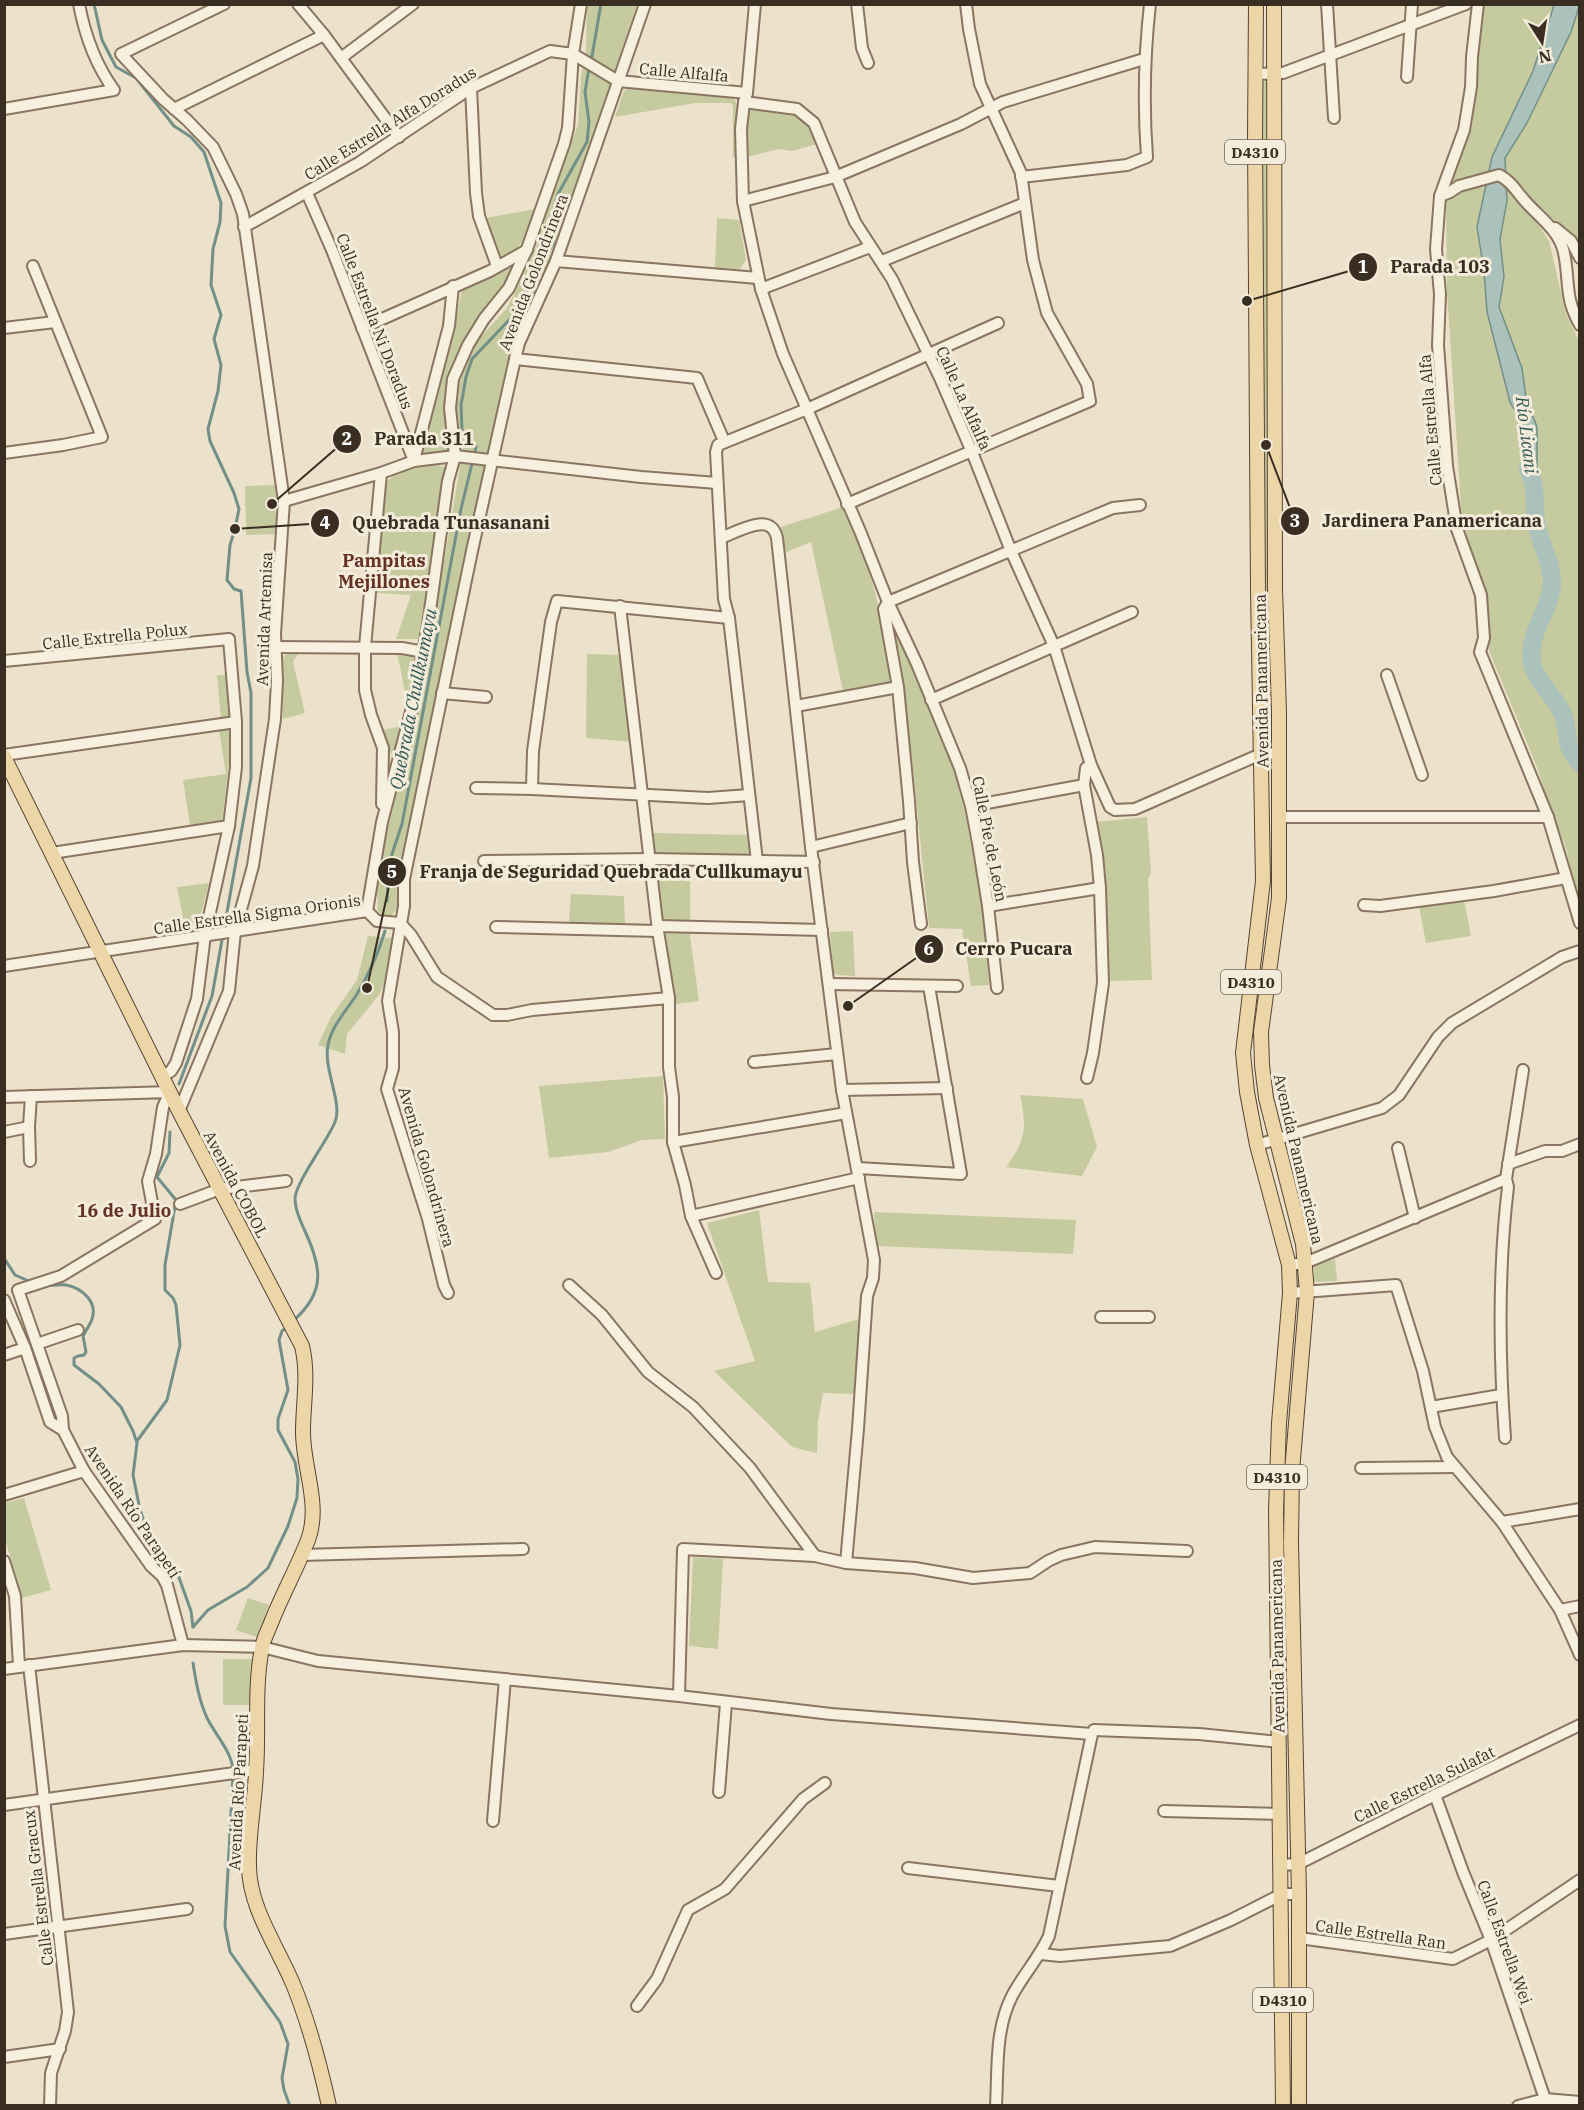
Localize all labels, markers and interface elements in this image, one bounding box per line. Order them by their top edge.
north arrow [1512,12,1572,72]
text: N [1537,46,1553,68]
street label: Calle Alfalfa [638,58,730,86]
street label: Calle Estrella Alfa Doradus [300,62,480,184]
road number: D4310 [1225,140,1285,164]
street label: Avenida Golondrinera [494,191,572,353]
street label: Calle Estrella Ni Doradus [332,230,418,412]
callout: Parada 103 [1348,249,1502,285]
text: 1 [1358,255,1369,278]
text: Parada 103 [1390,255,1490,278]
street label: Calle La Alfalfa [932,343,996,453]
street label: Calle Estrella Alfa [1414,353,1446,487]
water label: Río Licani [1511,394,1543,475]
callout: Parada 311 [332,421,486,457]
text: 2 [342,427,352,450]
text: Parada 311 [374,427,474,450]
callout: Jardinera Panamericana [1280,503,1554,539]
callout: Quebrada Tunasanani [310,505,562,541]
text: 3 [1290,509,1300,532]
text: Jardinera Panamericana [1322,509,1542,532]
text: 4 [320,511,331,534]
text: Quebrada Tunasanani [352,511,550,534]
district label: Pampitas Mejillones [338,549,430,593]
street label: Avenida Artemisa [252,551,276,686]
street label: Avenida Panamericana [1249,593,1273,768]
water label: Quebrada Chullkumayu [384,606,442,792]
street label: Calle Extrella Polux [41,618,189,654]
street label: Calle Pie de León [968,774,1012,904]
callout: Franja de Seguridad Quebrada Cullkumayu [377,854,814,890]
text: 5 [387,860,397,883]
text: Franja de Seguridad Quebrada Cullkumayu [419,860,803,883]
street label: Calle Estrella Sigma Orionis [152,890,362,938]
callout: Cerro Pucara [914,931,1085,967]
text: 6 [924,937,935,960]
text: Cerro Pucara [955,937,1073,960]
road number: D4310 [1221,970,1281,994]
street label: Avenida Panamericana [1270,1072,1328,1246]
street label: Avenida Golondrinera [394,1084,460,1250]
street label: Avenida COBOL [199,1127,273,1241]
district label: 16 de Julio [77,1199,171,1222]
street label: Avenida Río Parapetí [81,1440,185,1582]
road number: D4310 [1247,1465,1307,1489]
street label: Avenida Panamericana [1265,1558,1289,1733]
street label: Avenida Río Parapeti [224,1713,252,1871]
street label: Calle Estrella Sulafat [1350,1741,1498,1827]
street label: Calle Estrella Gracux [19,1809,57,1967]
street label: Calle Estrella Wei [1473,1877,1537,2007]
street label: Calle Estrella Ran [1314,1915,1448,1953]
road number: D4310 [1253,1988,1313,2012]

